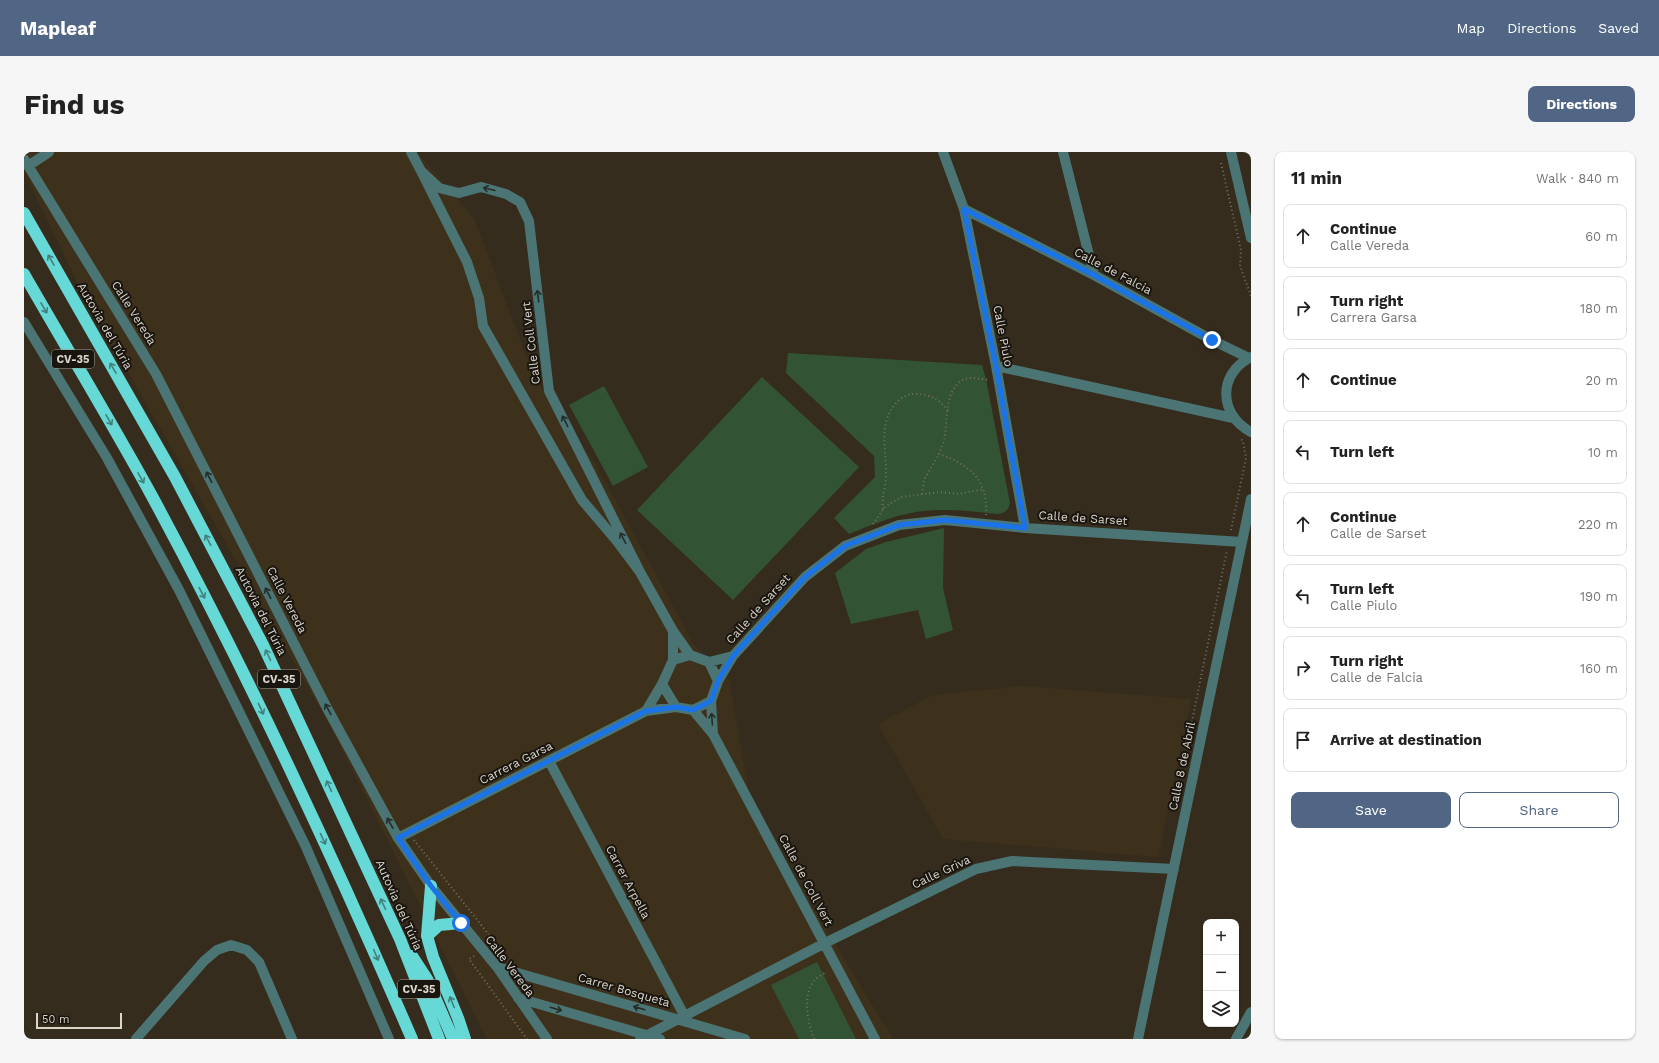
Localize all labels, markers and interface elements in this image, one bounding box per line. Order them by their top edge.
text: Mapleaf [20,17,96,40]
text: Map [1457,20,1485,36]
text: Directions [1507,20,1576,36]
text: Saved [1598,20,1639,36]
button: Directions [1528,86,1635,122]
text: Find us [24,88,124,121]
text: 11 min [1291,168,1342,188]
text: Walk · 840 m [1536,171,1619,186]
one-way arrow [483,185,496,193]
text: Continue [1330,220,1397,238]
icon: ahead [1292,225,1314,247]
text: 60 m [1585,229,1618,244]
text: Calle Vereda [1330,238,1409,253]
street label: Calle de Falcia [1072,245,1154,297]
one-way arrow [47,254,55,266]
street label: Calle Vereda [109,278,159,348]
street label: Autovia del Túria [75,280,136,372]
one-way arrow [534,290,542,303]
text: Turn right [1330,292,1403,310]
icon: right [1292,297,1314,319]
street label: Calle Coll Vert [519,301,543,385]
text: 180 m [1580,301,1618,316]
one-way arrow [40,302,48,314]
street label: Calle Piulo [990,304,1016,368]
text: Carrera Garsa [1330,310,1417,325]
route end [1203,331,1221,349]
road number: CV-35 [52,350,94,368]
one-way arrow [109,362,117,374]
icon: ahead [1292,369,1314,391]
text: Continue [1330,371,1397,389]
text: 20 m [1586,373,1618,388]
one-way arrow [105,414,113,426]
one-way arrow [560,416,568,428]
icon: left [1292,441,1314,463]
text: Turn left [1330,443,1394,461]
text: 10 m [1588,445,1618,460]
one-way arrow [205,471,212,483]
one-way arrow [138,472,146,484]
street label: Calle de Sarset [1038,508,1128,528]
text: Continue [1330,508,1397,526]
icon: ahead [1292,513,1314,535]
text: 220 m [1578,517,1618,532]
text: Calle de Sarset [1330,526,1426,541]
one-way arrow [619,532,626,544]
one-way arrow [204,534,211,546]
street label: Autovia del Túria [233,564,290,658]
street label: Calle Vereda [264,564,310,636]
street label: Calle de Sarset [723,571,793,647]
text: Turn left [1330,580,1394,598]
icon: left [1292,585,1314,607]
one-way arrow [199,587,207,599]
one-way arrow [264,587,271,599]
text: 190 m [1580,589,1618,604]
text: Calle Piulo [1330,598,1397,613]
one-way arrow [264,649,271,661]
text: Turn right [1330,652,1403,670]
icon: right [1292,657,1314,679]
text: 160 m [1580,661,1618,676]
road number: CV-35 [258,670,300,688]
text: Calle de Falcia [1330,670,1423,685]
one-way arrow [258,703,265,715]
one-way arrow [323,703,331,715]
one-way arrow [709,713,716,726]
street label: Calle 8 de Abril [1166,720,1198,812]
icon: arrive [1292,729,1314,751]
text: Arrive at destination [1330,731,1482,749]
street label: Carrera Garsa [477,738,555,787]
one-way arrow [325,780,332,792]
button: Save [1291,792,1451,828]
button: Share [1459,792,1619,828]
one-way arrow [385,817,393,829]
street label: Calle de Coll Vert [776,832,836,928]
one-way arrow [320,833,327,845]
street label: Carrer Arpella [603,843,653,921]
street label: Calle Griva [909,852,973,892]
street label: Autovia del Túria [373,858,425,953]
one-way arrow [379,898,386,910]
route start [452,914,470,932]
map controls [1203,919,1239,1027]
button: + [1203,919,1239,955]
street label: Calle Vereda [482,933,538,1000]
one-way arrow [373,949,380,961]
button: − [1203,955,1239,991]
street label: Carrer Bosqueta [576,970,672,1010]
road number: CV-35 [398,980,440,998]
button: layers [1203,991,1239,1027]
one-way arrow [448,997,455,1009]
one-way arrow [633,1004,646,1011]
one-way arrow [549,1006,562,1013]
scale bar [36,1011,122,1030]
text: 50 m [42,1013,69,1026]

